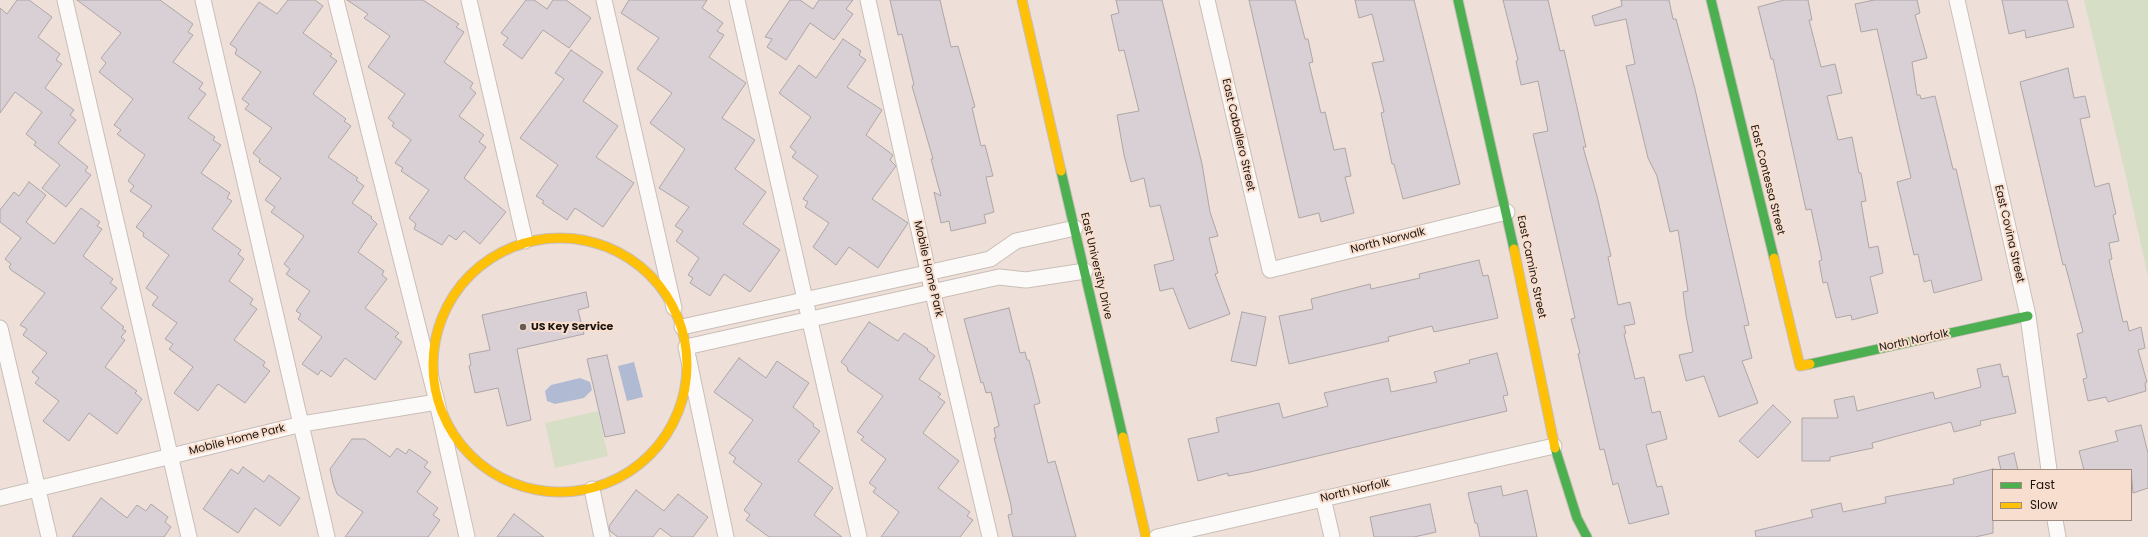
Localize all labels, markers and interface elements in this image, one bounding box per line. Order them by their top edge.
street label: East Caballero Street [1219,77,1257,193]
street label: East Contessa Street [1747,123,1787,237]
street label: East Covina Street [1991,184,2027,284]
street label: East University Drive [1077,211,1115,321]
street label: East Camino Street [1514,214,1548,320]
street label: Mobile Home Park [910,220,946,318]
street label: North Norwalk [1349,225,1427,257]
place label: US Key Service [531,320,613,334]
marker: US Key Service [518,322,528,332]
street label: North Norfolk [1878,327,1950,355]
street label: Mobile Home Park [188,422,286,458]
legend [1992,469,2132,521]
text: Fast [2030,476,2055,493]
street label: North Norfolk [1319,477,1391,505]
text: Slow [2030,496,2058,513]

